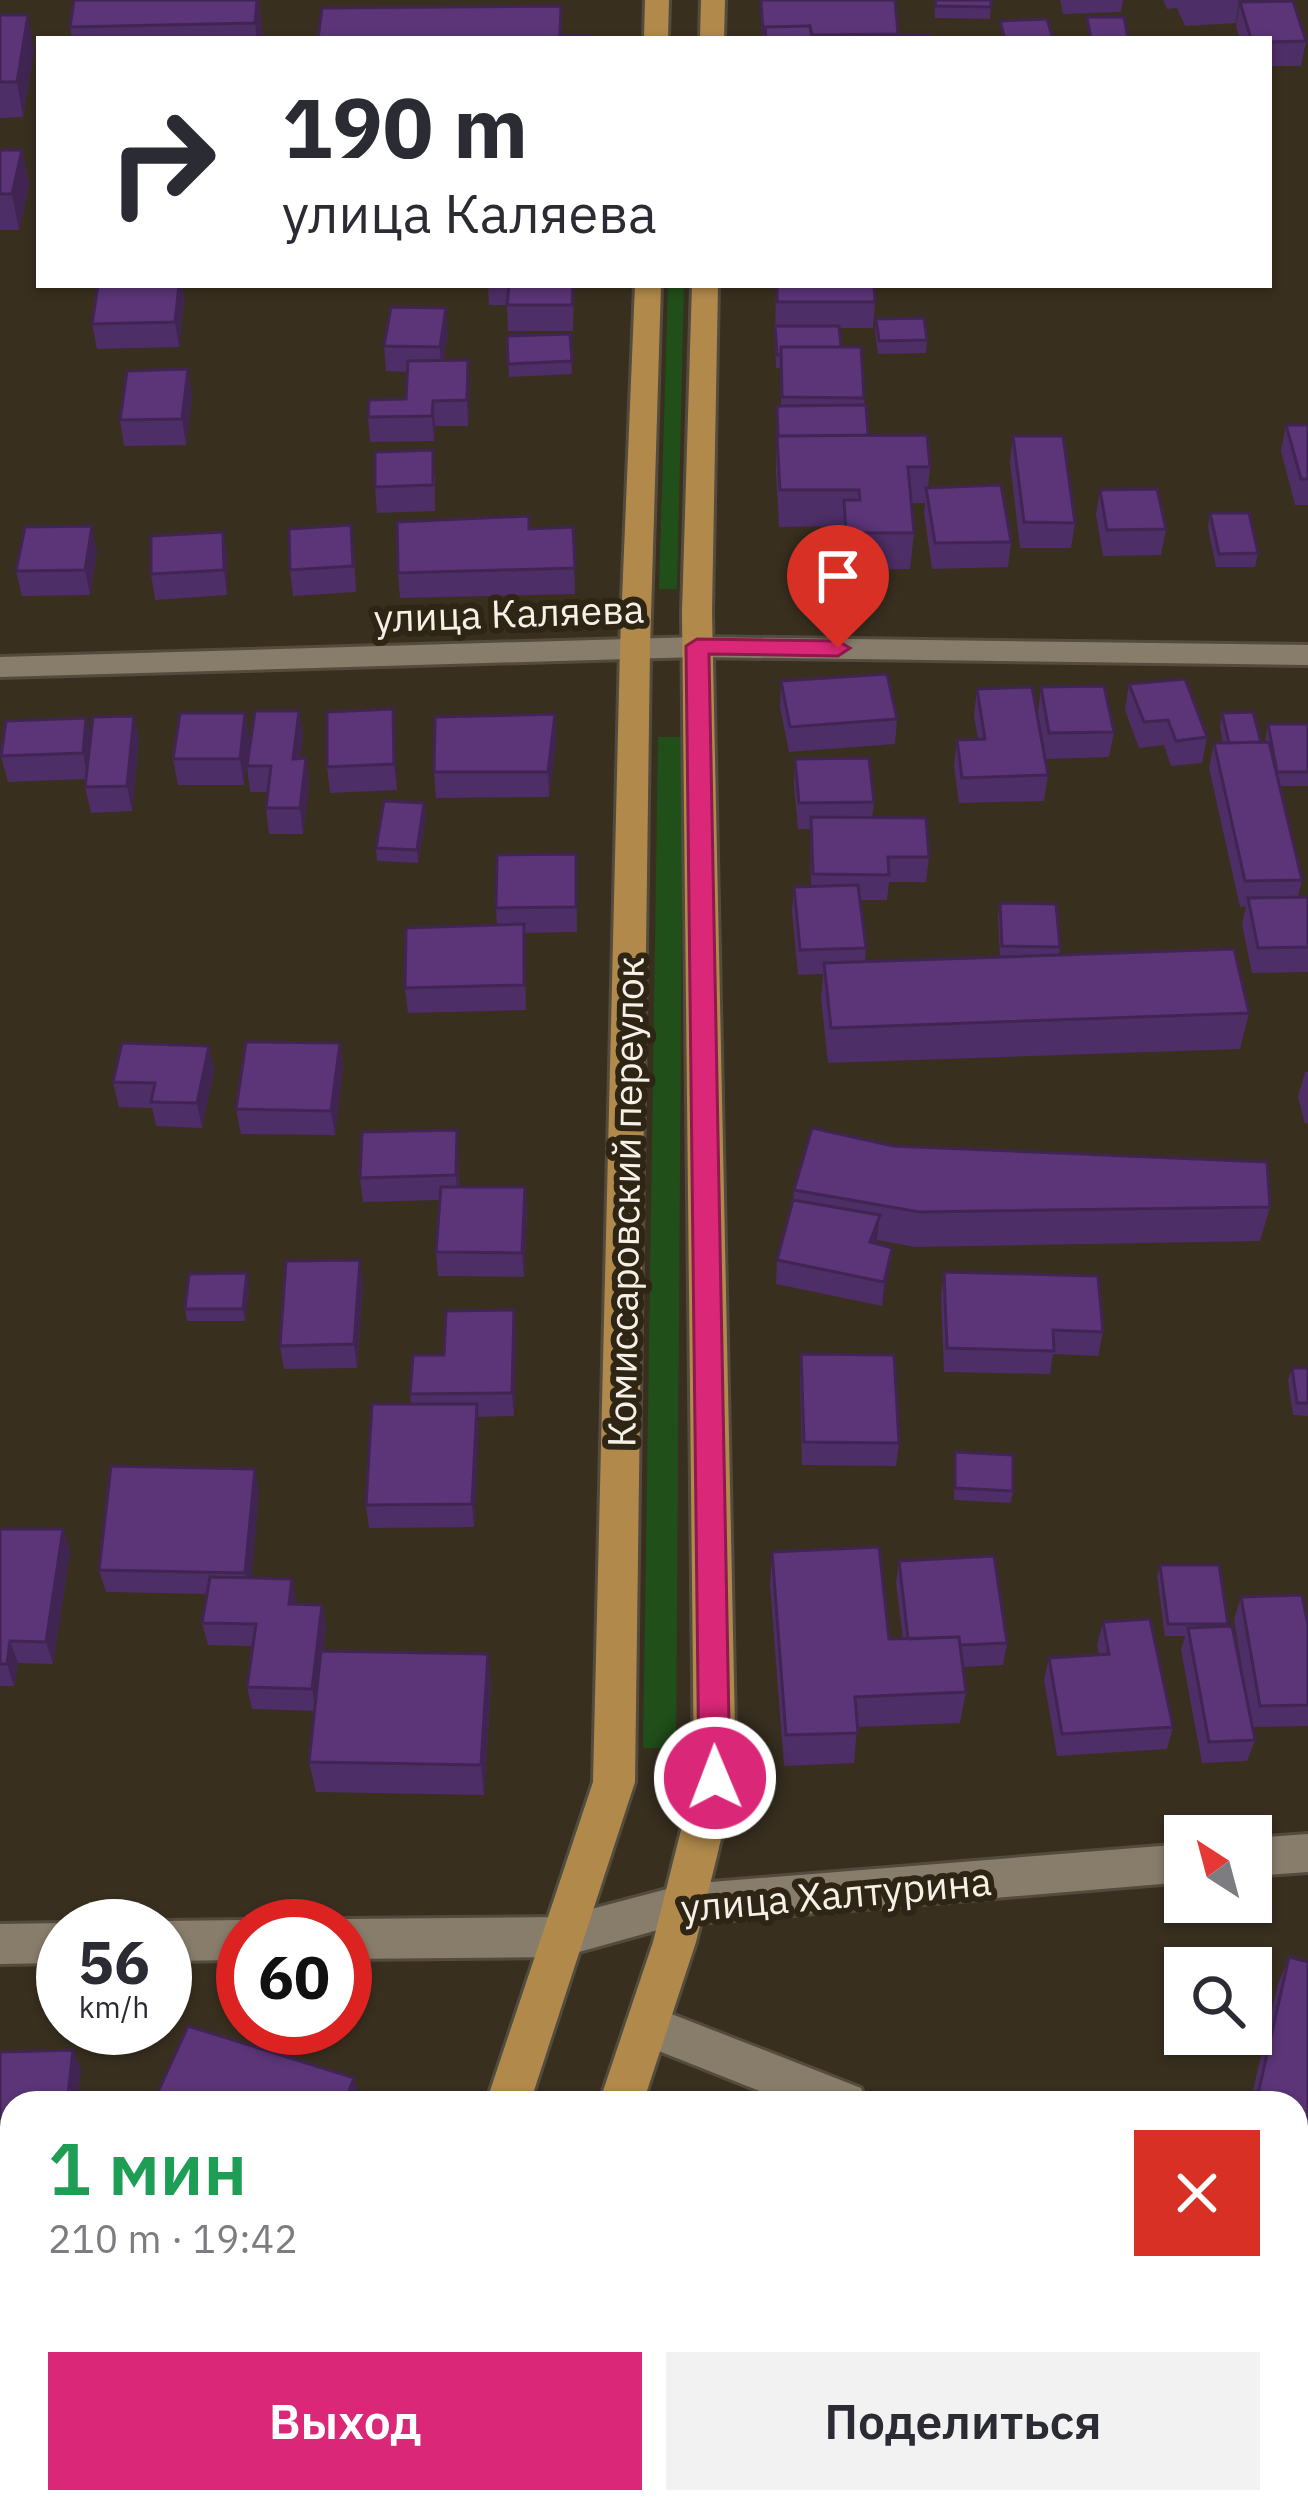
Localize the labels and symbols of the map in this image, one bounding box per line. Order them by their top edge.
pin [787,525,889,648]
street label: улица Каляева [373,583,645,643]
street label: Комиссаровский переулок [595,956,655,1448]
position arrow [652,1715,778,1841]
north arrow [1164,1815,1272,1923]
street label: улица Халтурина [679,1855,993,1933]
speed limit sign: 60 [216,1899,372,2055]

